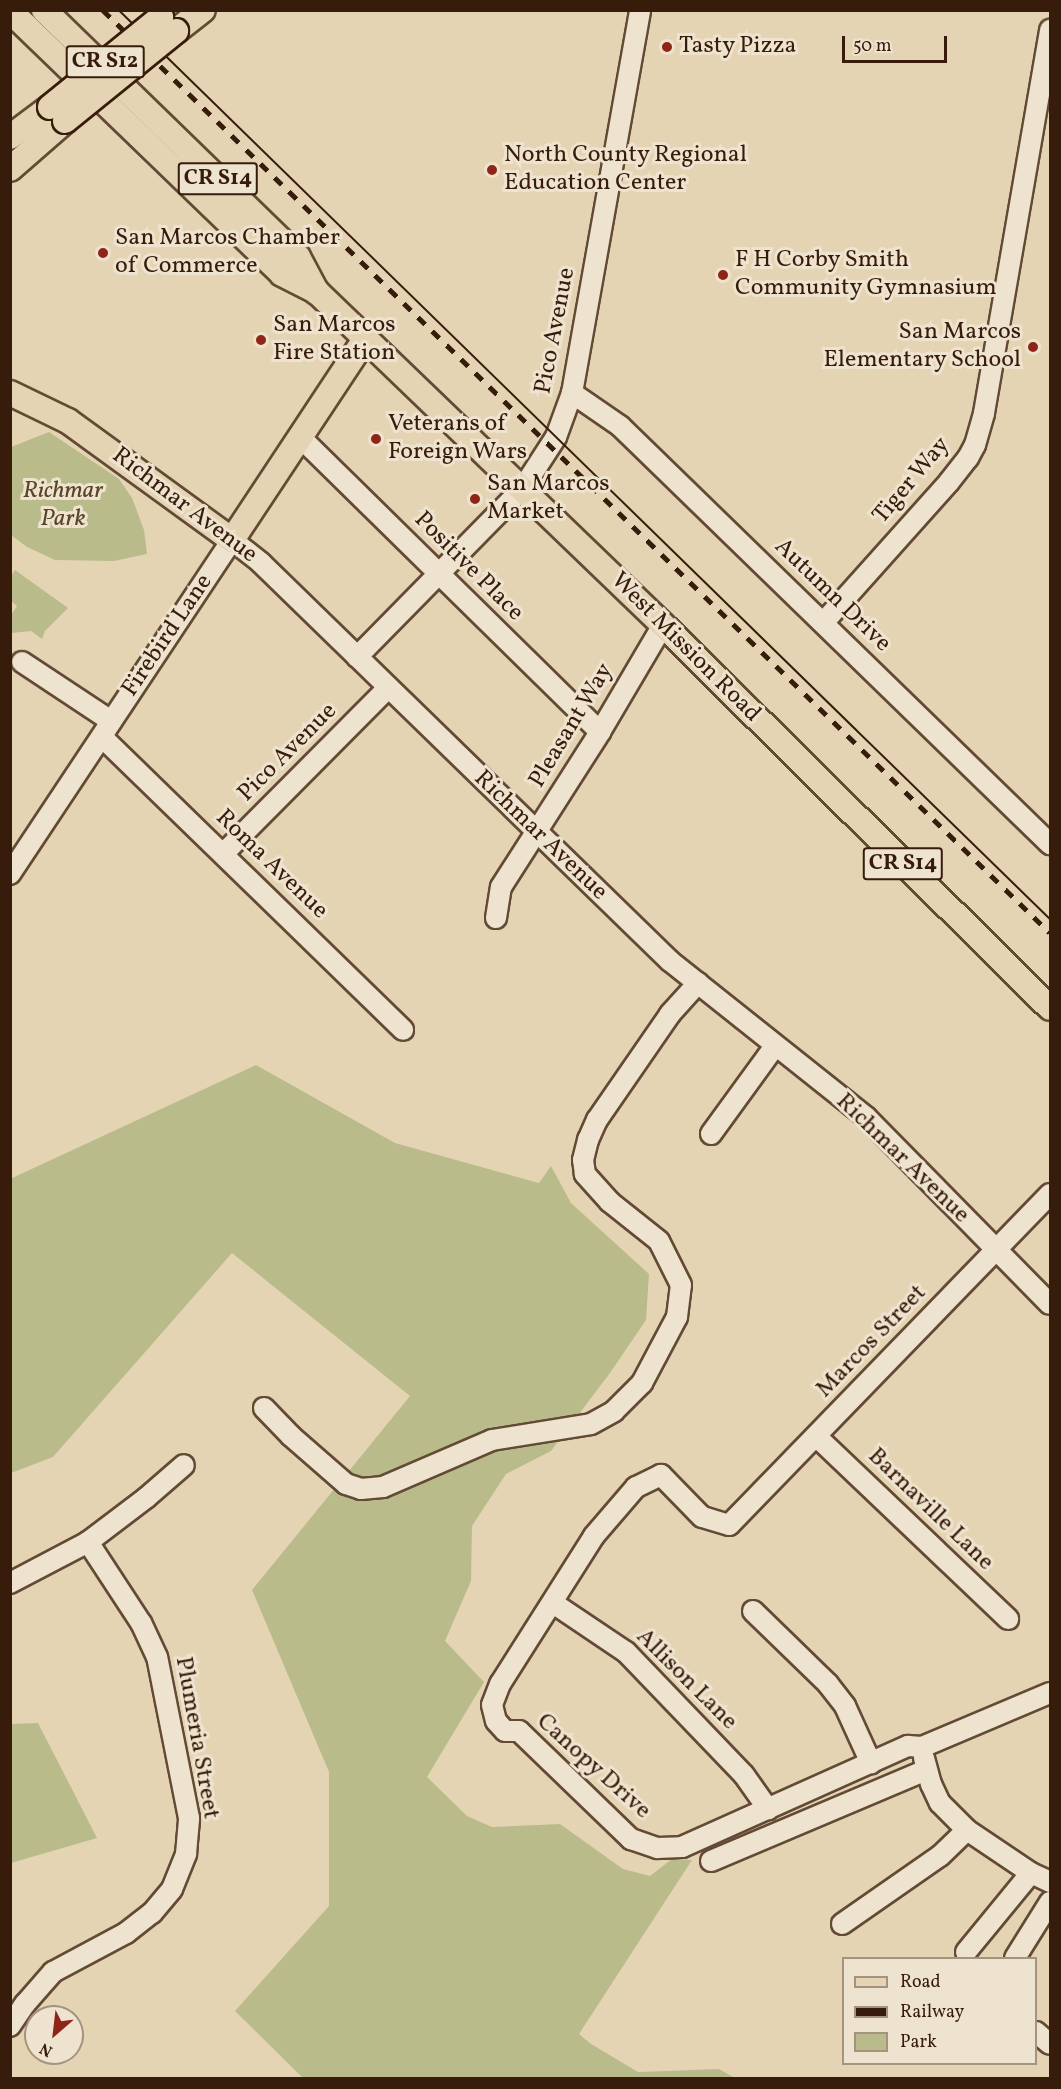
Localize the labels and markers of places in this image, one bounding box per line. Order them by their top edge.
place label: Tasty Pizza [679,33,797,61]
marker: Tasty Pizza [660,40,674,54]
place label: North County Regional Education Center [504,142,748,198]
marker: North County Regional Education Center [485,163,499,177]
place label: San Marcos Chamber of Commerce [115,225,340,281]
marker: San Marcos Chamber of Commerce [96,246,110,260]
place label: F H Corby Smith Community Gymnasium [735,247,998,303]
marker: F H Corby Smith Community Gymnasium [716,268,730,282]
place label: San Marcos Fire Station [273,312,395,368]
place label: San Marcos Elementary School [823,319,1021,375]
marker: San Marcos Fire Station [254,333,268,347]
marker: San Marcos Elementary School [1026,340,1040,354]
place label: Veterans of Foreign Wars [388,411,528,467]
marker: Veterans of Foreign Wars [369,432,383,446]
place label: San Marcos Market [487,471,609,527]
marker: San Marcos Market [468,492,482,506]

